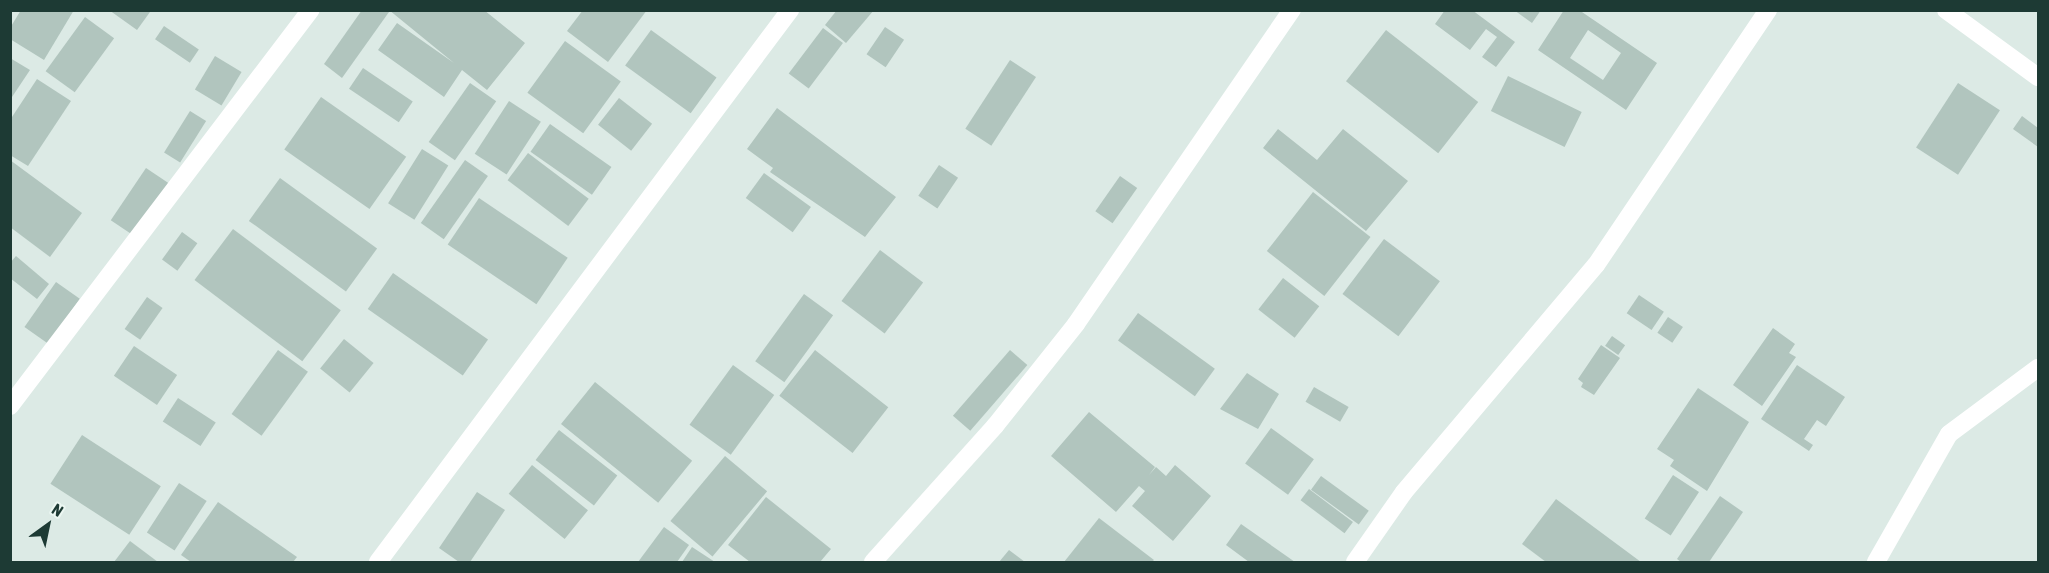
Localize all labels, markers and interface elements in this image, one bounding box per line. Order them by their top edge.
north arrow [18,495,78,555]
text: N [49,500,67,520]

